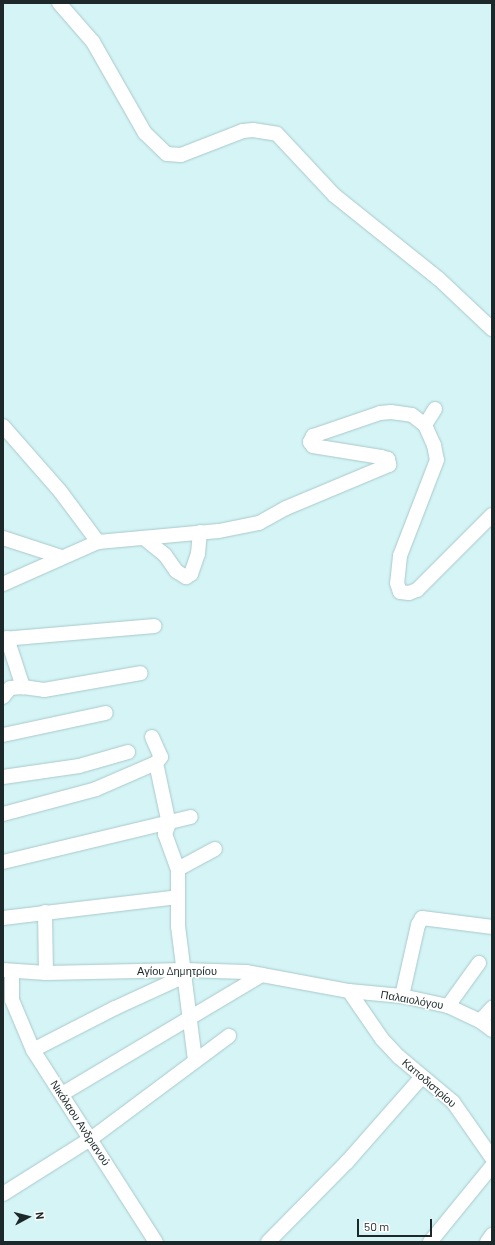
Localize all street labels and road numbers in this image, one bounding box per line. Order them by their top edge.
street label: Αγίου Δημητρίου [137,964,217,978]
street label: Παλαιολόγου [380,988,444,1012]
street label: Καποδιστρίου [399,1056,459,1110]
street label: Νικόλαου Ανδριανού [47,1078,113,1168]

